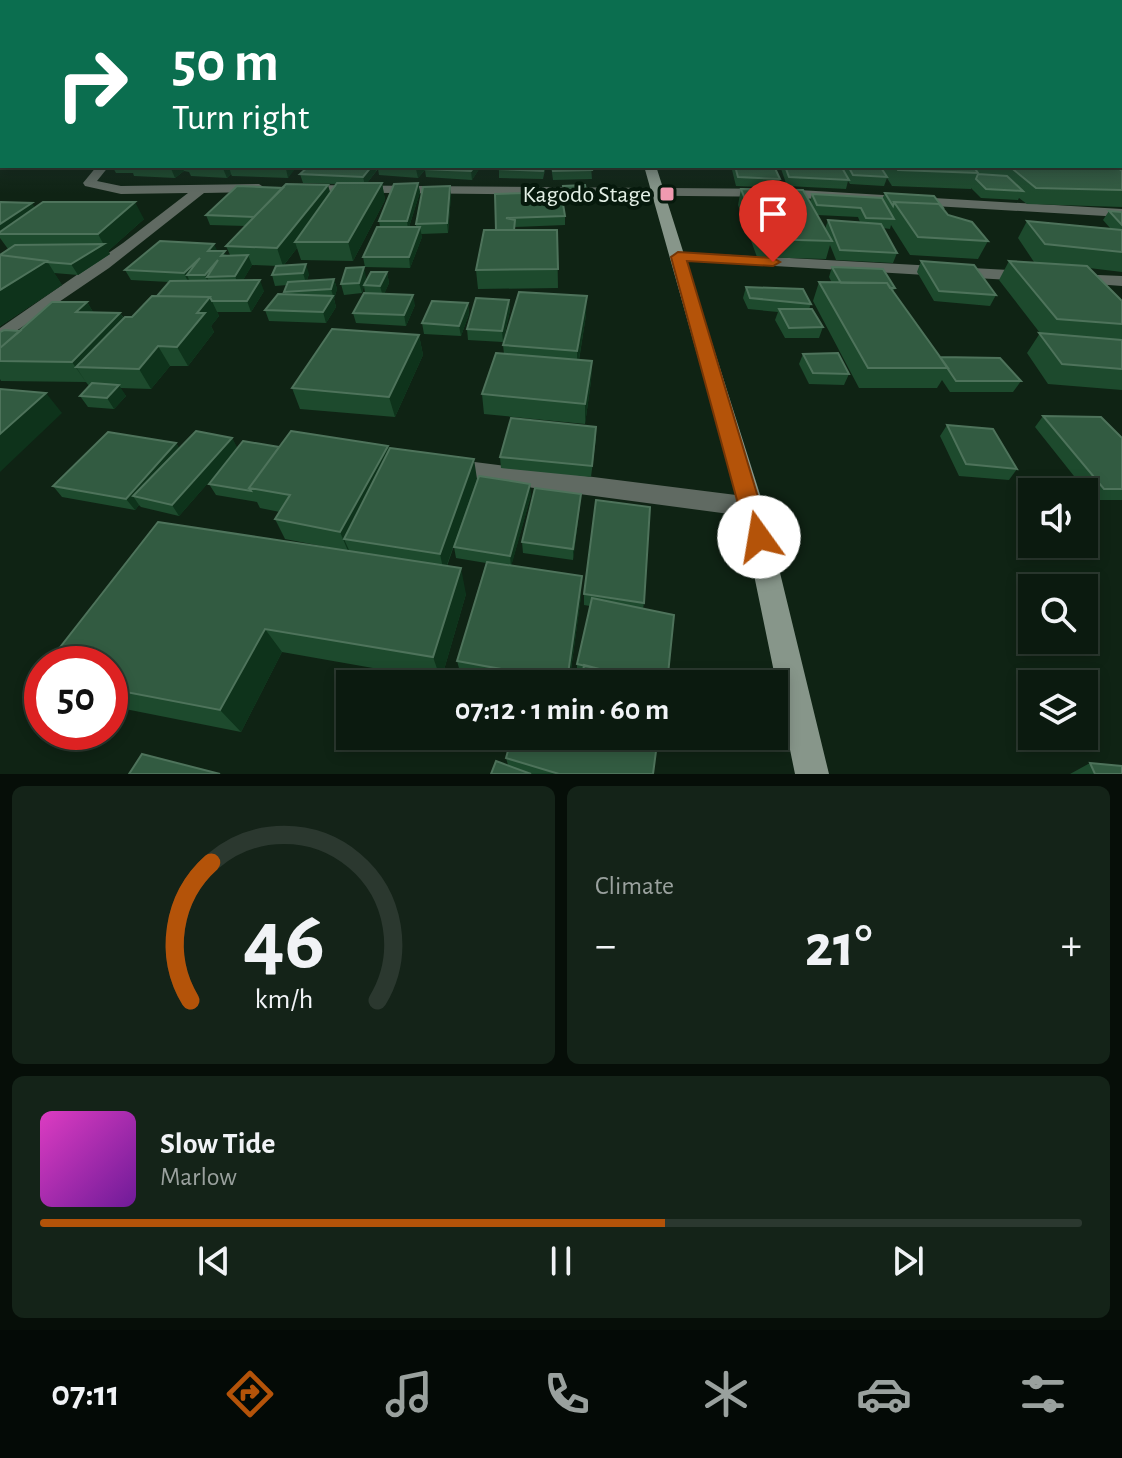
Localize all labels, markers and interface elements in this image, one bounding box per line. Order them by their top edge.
icon: right [40,32,144,136]
text: 50 m [172,35,279,91]
text: Turn right [172,100,309,136]
pin [739,180,807,262]
place label: Kagodo Stage [523,183,651,207]
marker: Kagodo Stage [658,185,676,203]
icon: arrive [751,192,795,236]
map controls [1018,478,1098,750]
button: sound [1018,478,1098,558]
position arrow [717,495,801,579]
button: search [1018,574,1098,654]
speed limit sign: 50 [24,646,128,750]
button: layers [1018,670,1098,750]
text: 07:12 · 1 min · 60 m [455,695,669,725]
text: Climate [595,873,674,899]
text: 46 [242,900,325,984]
text: 21° [805,917,872,977]
text: − [595,924,616,968]
text: + [1061,924,1082,968]
text: km/h [254,985,313,1014]
text: Slow Tide [160,1129,275,1159]
text: Marlow [160,1164,237,1190]
icon: previous [192,1239,236,1283]
icon: pause [539,1239,583,1283]
icon: next [886,1239,930,1283]
icon: directions [222,1366,278,1422]
icon: music [381,1366,437,1422]
icon: phone [539,1366,595,1422]
icon: climate [698,1366,754,1422]
icon: car [856,1366,912,1422]
icon: filters [1015,1366,1071,1422]
text: 07:11 [51,1376,120,1412]

